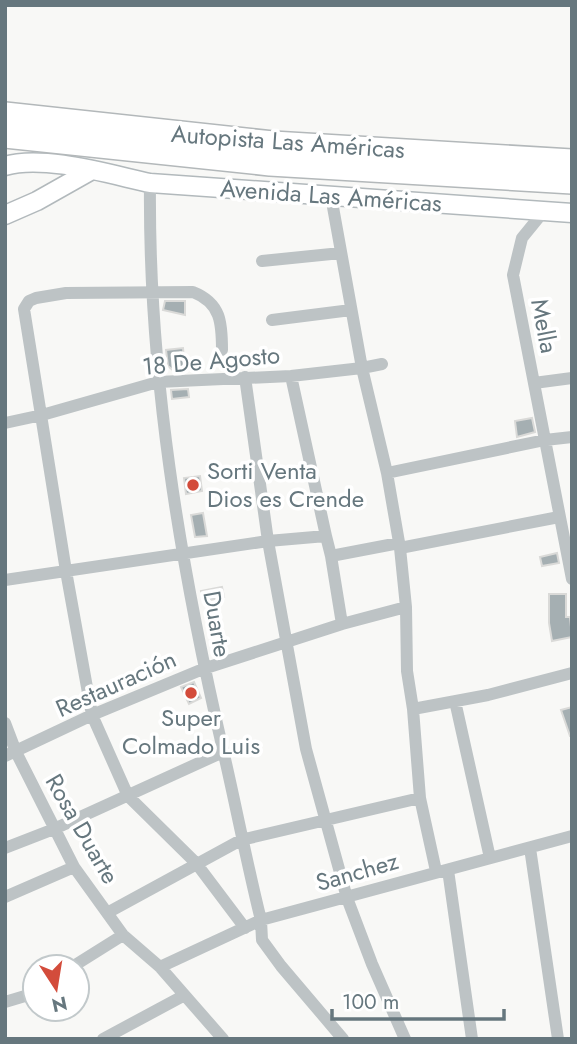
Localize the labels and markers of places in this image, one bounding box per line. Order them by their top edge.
place label: Sorti Venta Dios es Crende [207,453,364,516]
marker: Sorti Venta Dios es Crende [185,477,201,493]
marker: Super Colmado Luis [183,685,199,701]
place label: Super Colmado Luis [122,700,260,763]

